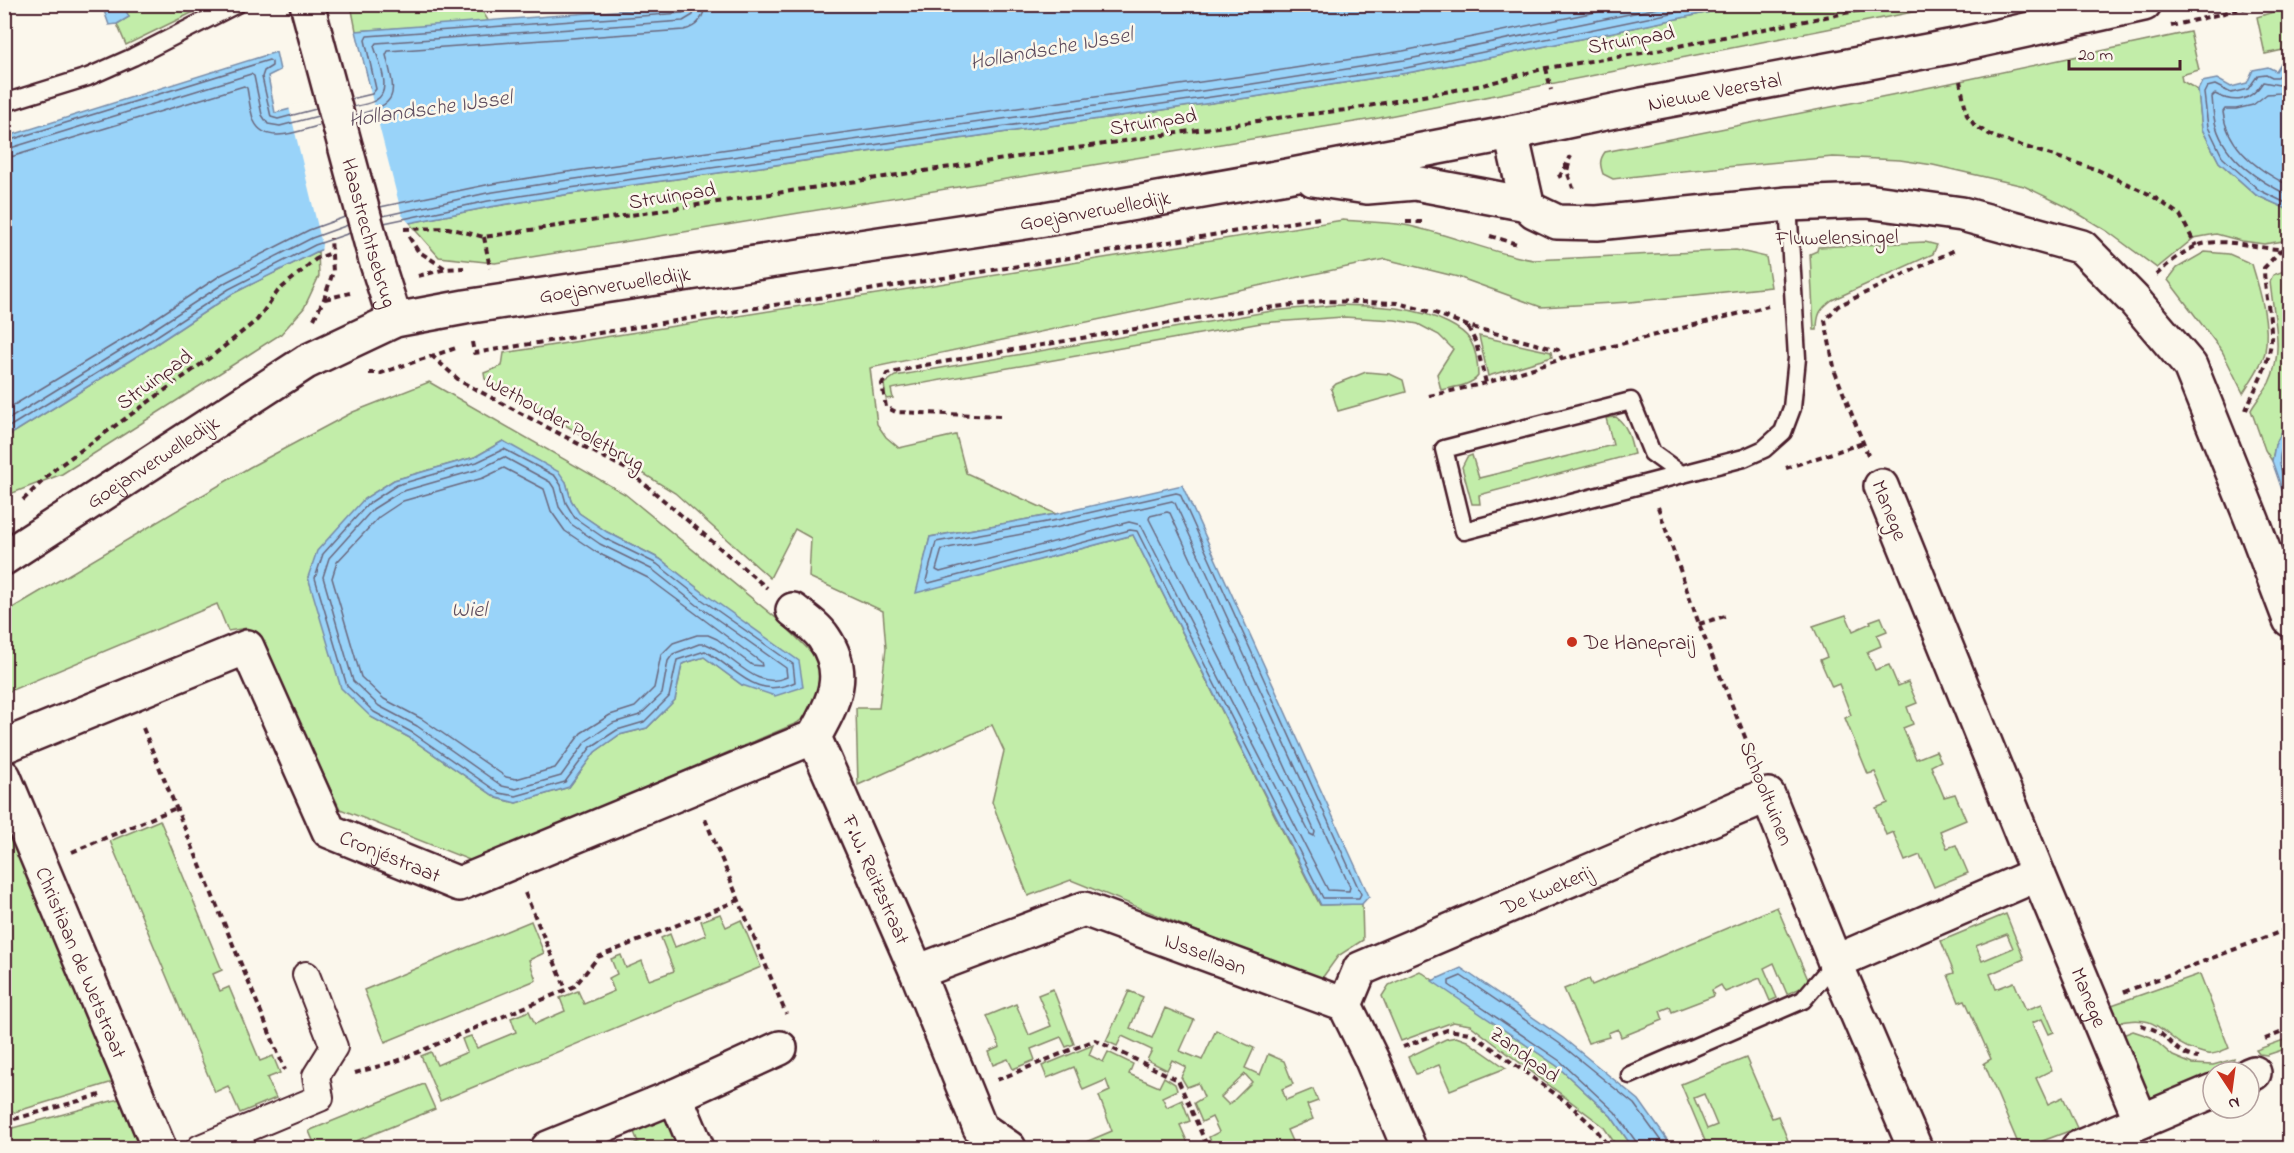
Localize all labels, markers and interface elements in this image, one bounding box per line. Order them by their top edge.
street label: Struinpad [1586,19,1677,63]
water label: Hollandsche IJssel [968,20,1138,80]
scale bar [2069,33,2180,71]
text: 20 m [2078,43,2113,69]
street label: Nieuwe Veerstal [1646,66,1784,121]
water label: Hollandsche IJssel [347,82,516,137]
street label: Struinpad [1108,101,1199,145]
street label: Haastrechtsebrug [332,155,403,312]
street label: Struinpad [627,175,718,219]
street label: Goejanverwelledijk [1018,184,1174,240]
street label: Fluwelensingel [1774,223,1899,257]
street label: Goejanverwelledijk [537,260,694,313]
street label: Struinpad [111,343,200,419]
street label: Wethouder Poletbrug [478,367,649,482]
street label: Goejanverwelledijk [81,409,226,517]
street label: Manege [1861,476,1914,547]
water label: Wiel [451,595,489,627]
place label: De Hanepraij [1583,629,1695,659]
marker: De Hanepraij [1565,635,1579,649]
street label: Schooltuinen [1731,737,1800,851]
street label: F.W. Reitzstraat [833,810,916,950]
street label: Cronjéstraat [334,824,445,892]
street label: De Kwekerij [1496,858,1599,924]
street label: Christiaan de Wetstraat [26,863,133,1064]
street label: IJssellaan [1159,927,1250,985]
street label: Manege [2062,963,2114,1033]
street label: Zandpad [1483,1020,1565,1091]
north arrow [2201,1060,2261,1120]
text: N [2226,1090,2242,1116]

